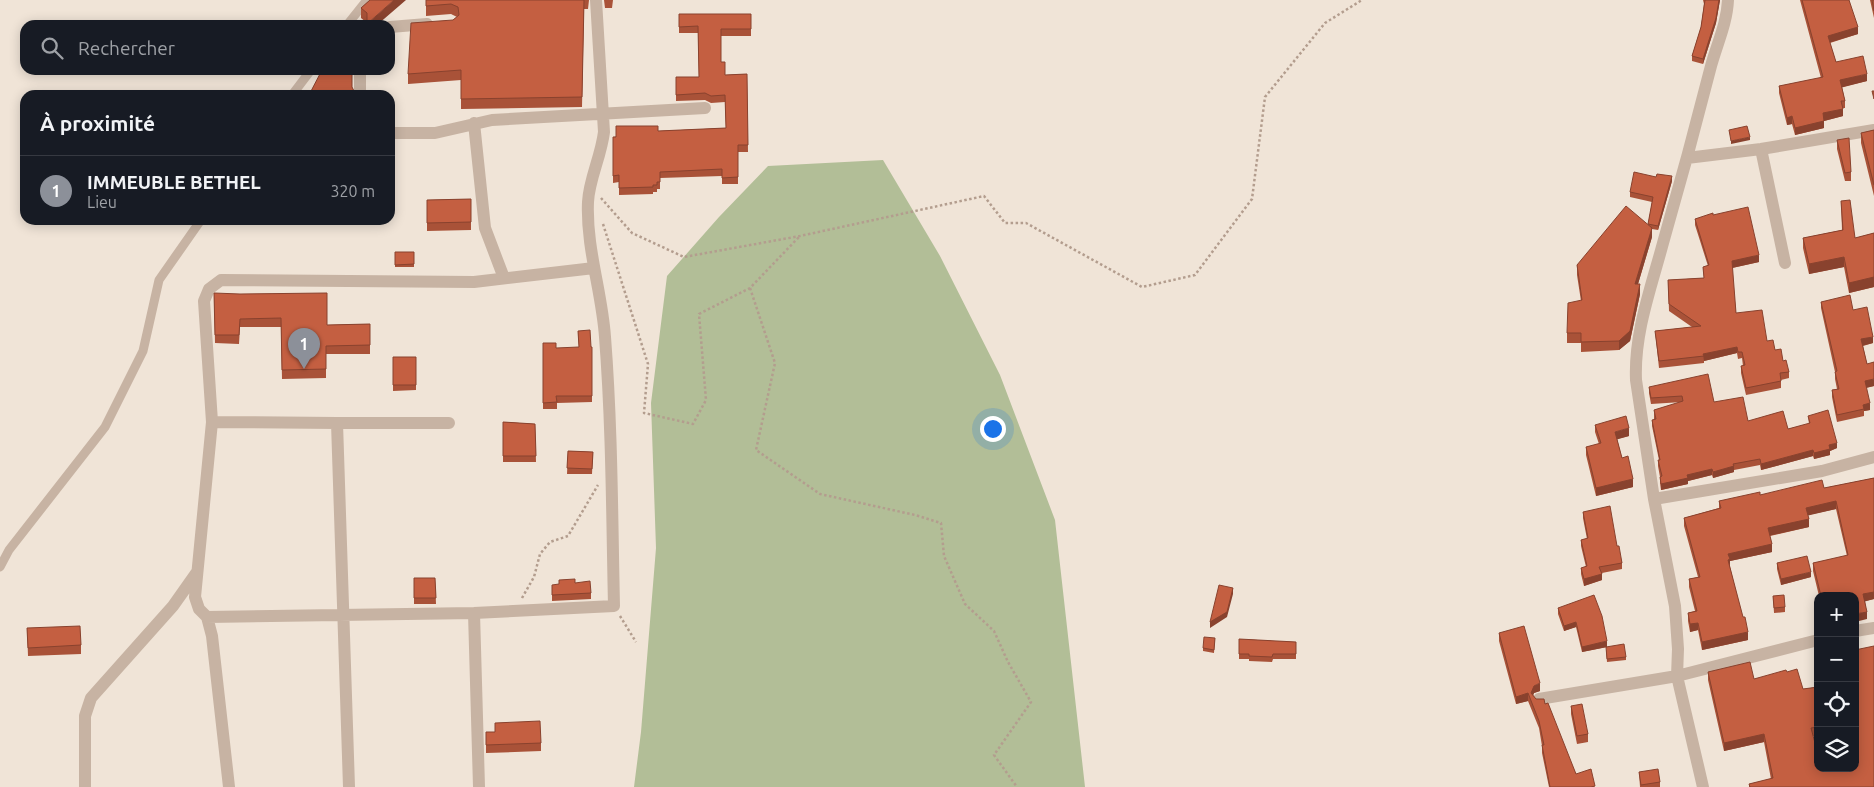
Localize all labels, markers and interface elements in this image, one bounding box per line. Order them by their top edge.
search box [20,20,395,75]
icon: search [38,34,66,62]
text: Rechercher [78,37,175,59]
text: À proximité [40,111,155,135]
text: IMMEUBLE BETHEL [87,171,261,193]
text: 1 [51,182,61,200]
text: 320 m [330,182,375,200]
text: Lieu [87,193,117,211]
pin: 1 [288,328,320,369]
your location [980,416,1006,442]
map controls [1814,592,1859,772]
button: + [1814,592,1859,637]
button: − [1814,637,1859,682]
button: locate [1814,682,1859,727]
button: layers [1814,727,1859,772]

